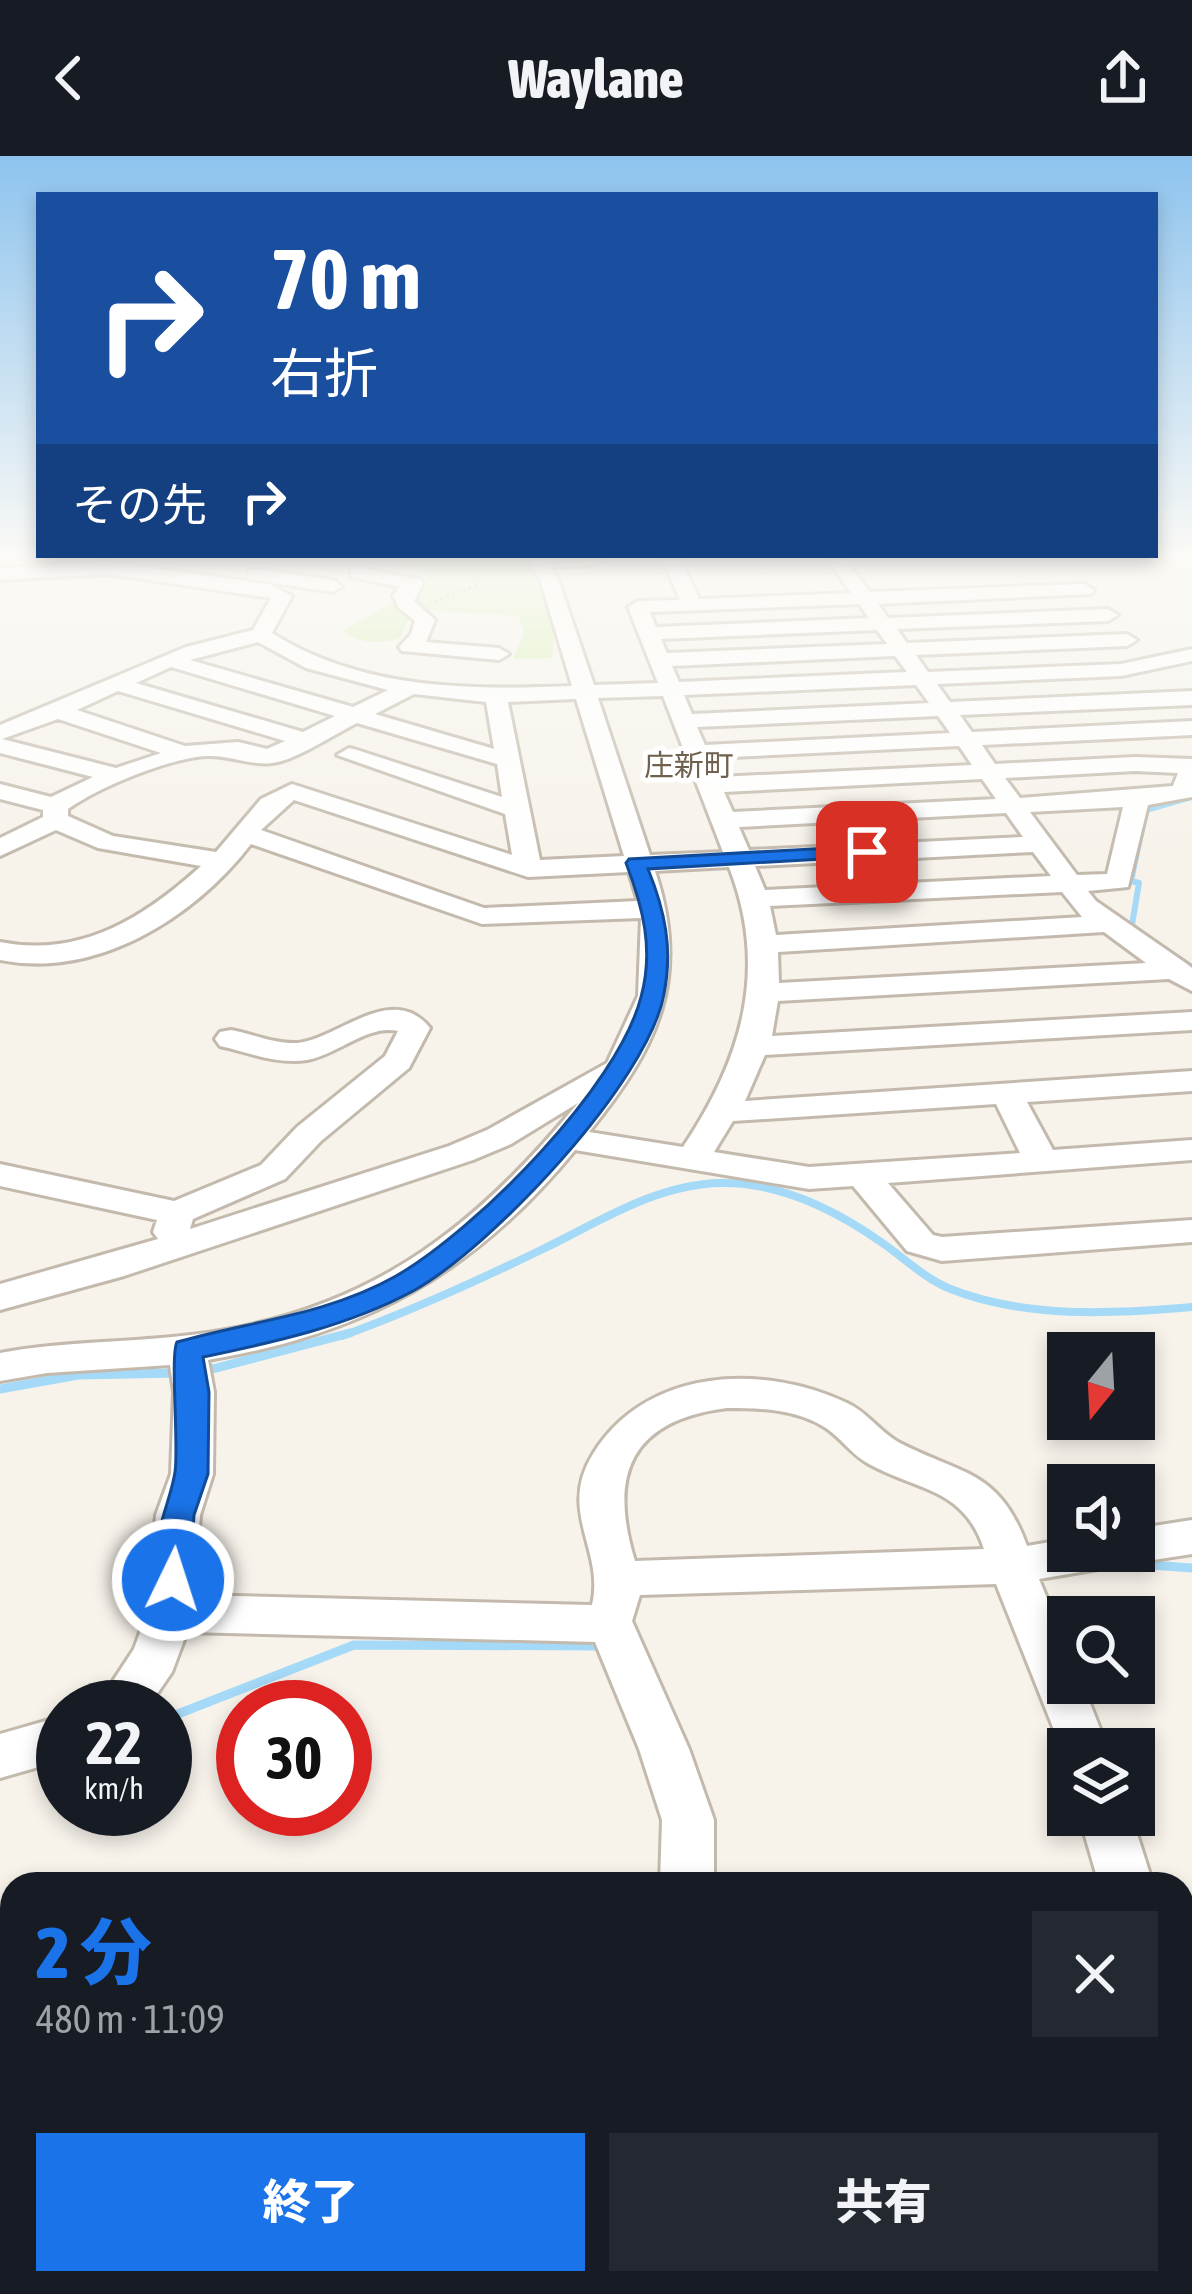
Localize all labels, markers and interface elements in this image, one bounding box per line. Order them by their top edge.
icon: back [36,45,102,111]
icon: share [1090,45,1156,111]
text: Waylane [508,48,684,109]
text: 70 m [270,231,421,327]
icon: right [72,240,228,396]
text: 右折 [270,343,378,404]
icon: right [231,468,297,534]
text: その先 [72,479,207,531]
district label: 庄新町 [644,748,734,782]
pin [816,801,918,903]
icon: arrive [834,819,900,885]
north arrow [1047,1332,1155,1440]
map controls [1047,1332,1155,1836]
button: sound [1047,1464,1155,1572]
position arrow [110,1517,236,1643]
button: search [1047,1596,1155,1704]
speed limit sign: 30 [216,1680,372,1836]
text: 22 [86,1708,142,1777]
button: layers [1047,1728,1155,1836]
text: km/h [84,1771,144,1805]
text: 2 分 [36,1911,152,1993]
button: close [1032,1911,1158,2037]
text: 480 m · 11:09 [36,1997,225,2041]
button: 終了 [36,2133,585,2271]
button: 共有 [609,2133,1158,2271]

